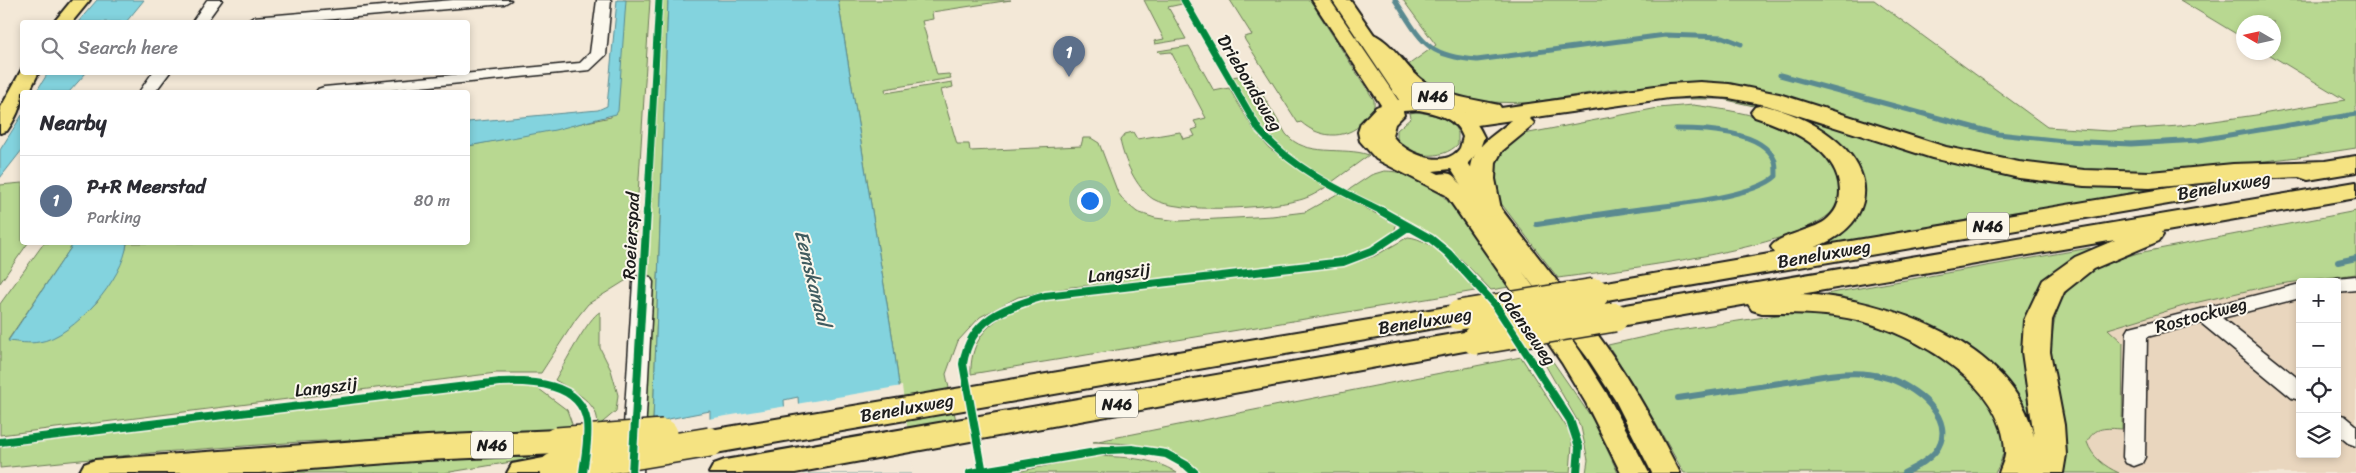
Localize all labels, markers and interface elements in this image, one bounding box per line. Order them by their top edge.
north arrow [2236,15,2281,60]
search box [20,20,470,75]
street label: Driebondsweg [1208,28,1292,138]
text: Search here [78,31,178,64]
icon: search [38,34,66,62]
pin: 1 [1053,36,1085,77]
road number: N46 [1412,82,1454,110]
text: Nearby [40,104,106,142]
street label: Beneluxweg [2175,162,2273,210]
text: P+R Meerstad [87,170,205,203]
text: 1 [53,186,59,215]
text: 80 m [414,186,450,215]
your location [1077,188,1103,214]
street label: Roeierspad [613,190,649,280]
text: Parking [87,203,141,232]
road number: N46 [1967,212,2009,240]
water label: Eemskanaal [785,226,842,334]
street label: Beneluxweg [1775,230,1873,278]
street label: Langszij [1086,253,1152,293]
map controls [2296,278,2341,458]
button: + [2296,278,2341,323]
street label: Odenseweg [1489,283,1565,373]
street label: Rostockweg [2151,287,2251,343]
street label: Beneluxweg [1376,298,1474,344]
button: − [2296,323,2341,368]
street label: Langszij [293,367,359,407]
button: locate [2296,368,2341,413]
street label: Beneluxweg [858,384,956,432]
road number: N46 [1096,390,1138,418]
button: layers [2296,413,2341,458]
road number: N46 [471,432,513,458]

